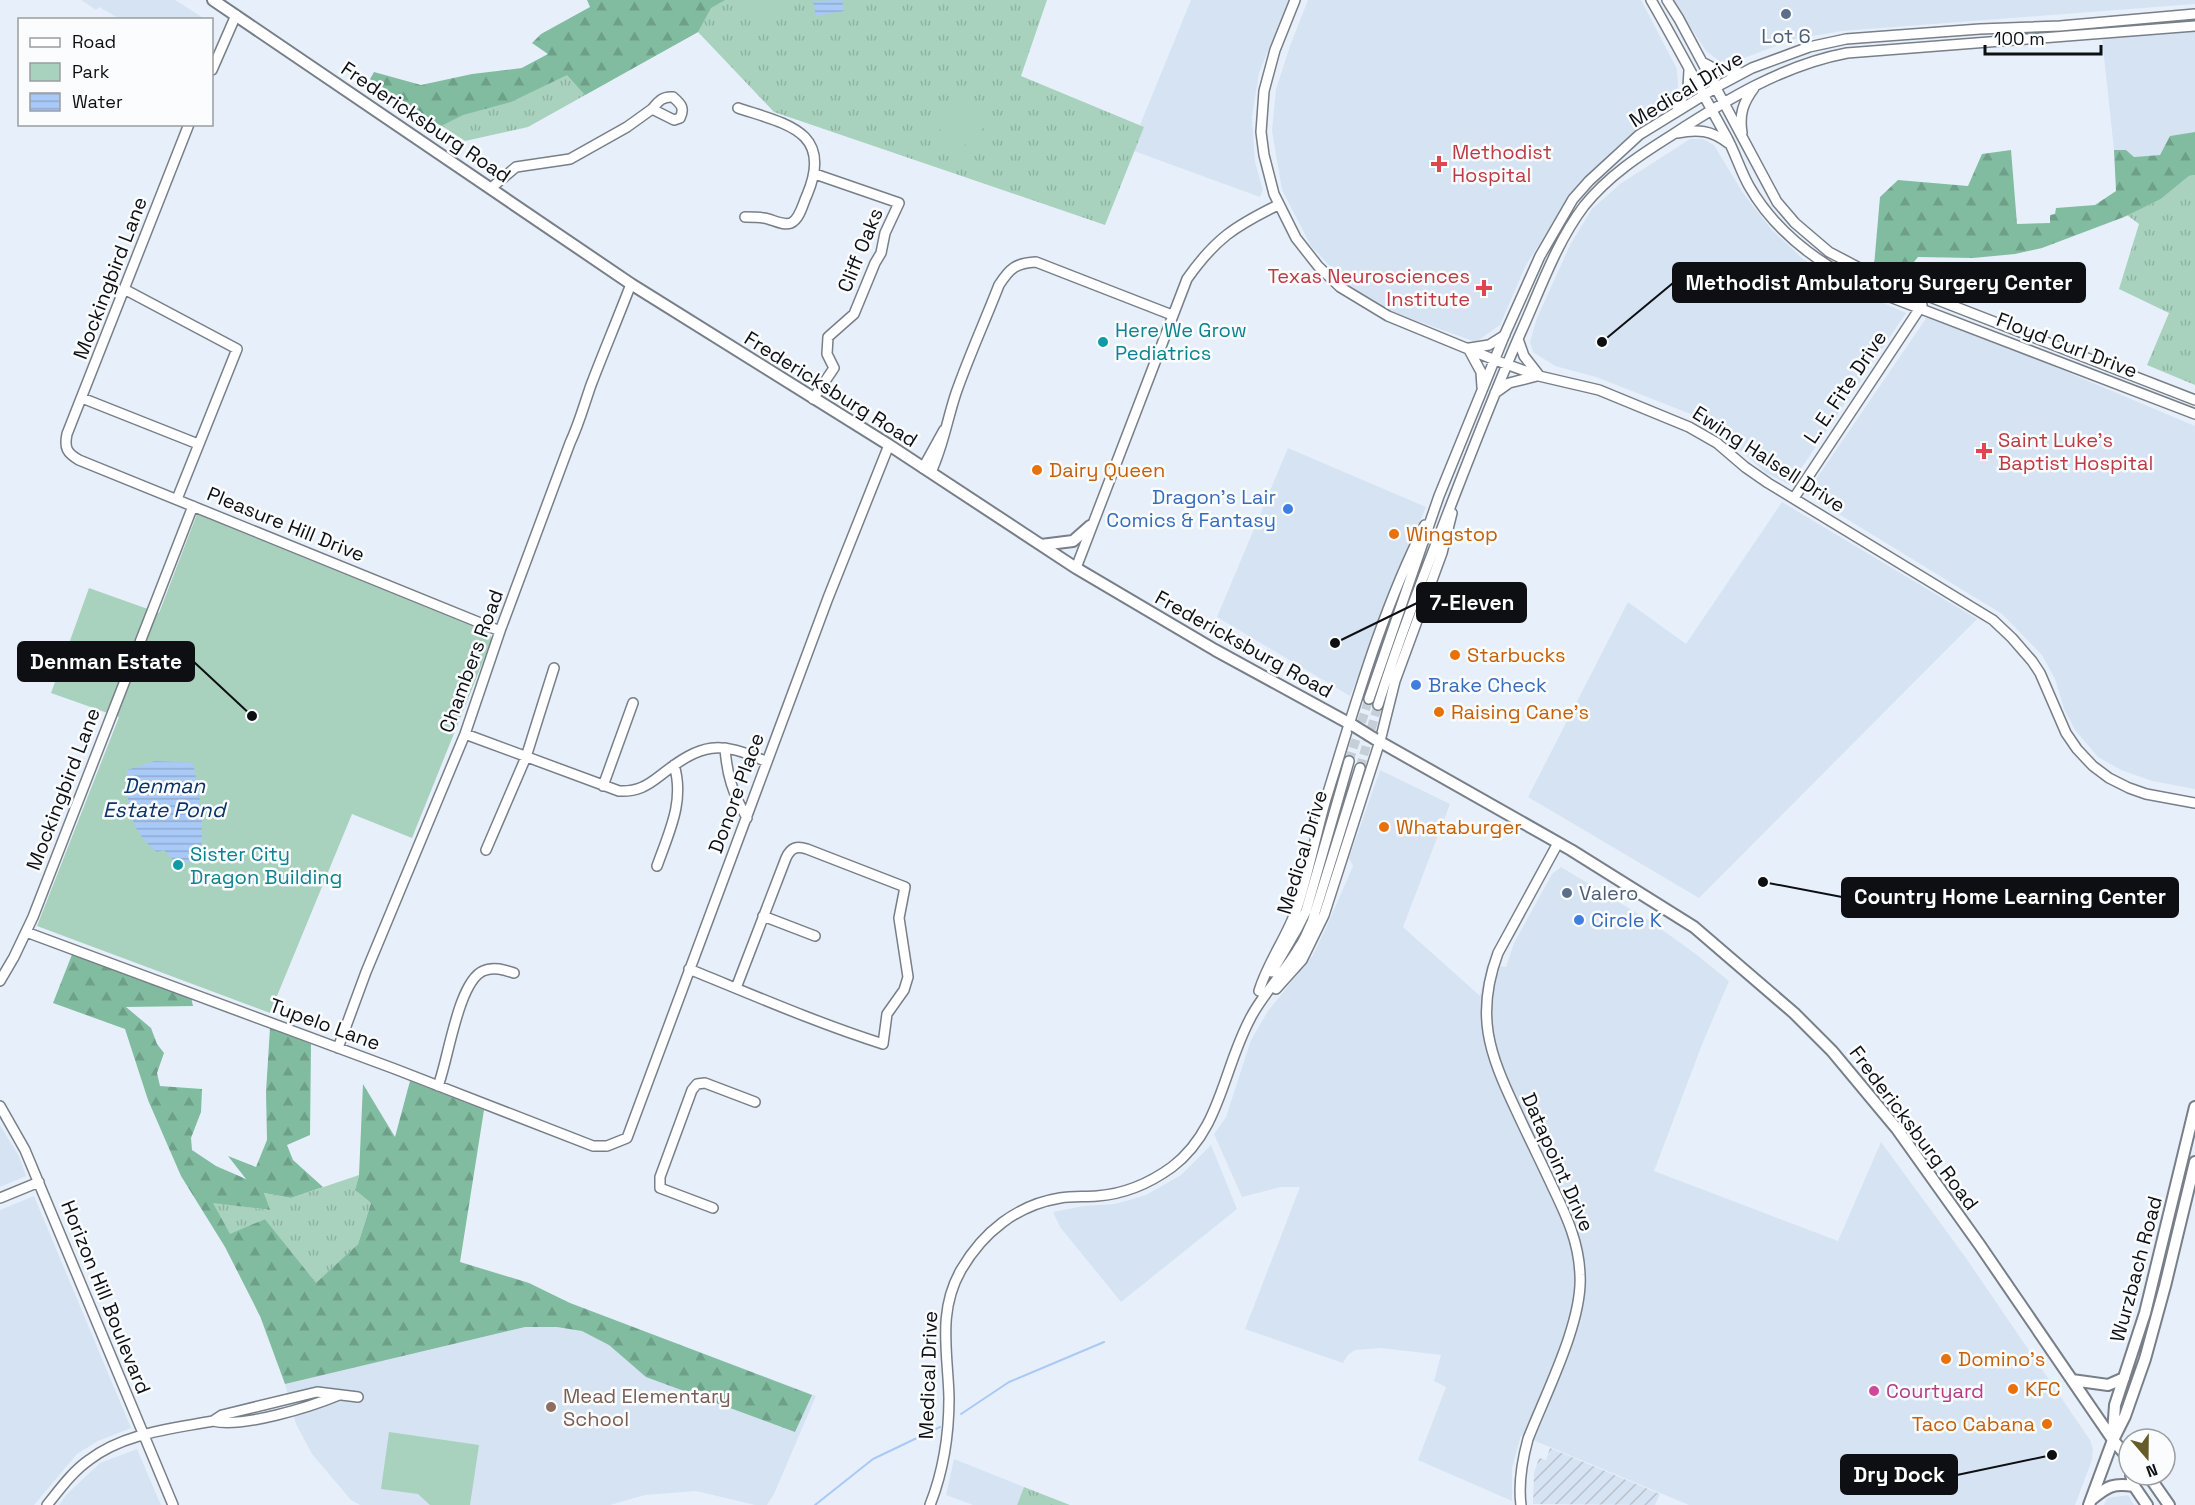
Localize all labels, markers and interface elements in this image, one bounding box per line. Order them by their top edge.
marker: Lot 6 [1779,7,1793,21]
legend [18,18,213,126]
scale bar [1985,18,2100,56]
place label: Lot 6 [1761,23,1811,49]
text: 100 m [1994,27,2045,50]
text: Road [72,30,116,53]
street label: Medical Drive [1624,45,1748,133]
street label: Fredericksburg Road [336,55,516,189]
text: Park [72,60,110,83]
text: Water [72,90,123,113]
place label: Methodist Hospital [1452,139,1552,188]
marker: Methodist Hospital [1430,155,1448,173]
street label: Mockingbird Lane [67,193,153,363]
street label: Cliff Oaks [831,204,889,296]
place label: Texas Neurosciences Institute [1268,263,1470,312]
callout: Methodist Ambulatory Surgery Center [1673,263,2085,302]
text: Methodist Ambulatory Surgery Center [1686,269,2072,296]
marker: Texas Neurosciences Institute [1475,279,1493,297]
street label: Floyd Curl Drive [1993,306,2141,384]
place label: Here We Grow Pediatrics [1115,317,1247,366]
street label: Fredericksburg Road [740,325,922,453]
street label: L. E. Fite Drive [1798,326,1892,448]
marker: Here We Grow Pediatrics [1096,335,1110,349]
street label: Ewing Halsell Drive [1688,400,1850,518]
place label: Saint Luke's Baptist Hospital [1998,427,2153,476]
marker: Saint Luke's Baptist Hospital [1975,442,1993,460]
place label: Dairy Queen [1049,457,1165,483]
marker: Dairy Queen [1030,463,1044,477]
street label: Pleasure Hill Drive [203,480,369,568]
place label: Dragon's Lair Comics & Fantasy [1106,484,1276,533]
marker: Dragon's Lair Comics & Fantasy [1281,502,1295,516]
place label: Wingstop [1406,521,1498,547]
marker: Wingstop [1387,527,1401,541]
callout: 7-Eleven [1417,583,1526,622]
street label: Fredericksburg Road [1151,584,1337,704]
street label: Chambers Road [433,586,509,736]
text: 7-Eleven [1429,589,1515,616]
callout: Denman Estate [18,642,194,681]
place label: Starbucks [1467,642,1566,668]
text: Denman Estate [30,648,182,675]
marker: Starbucks [1448,648,1462,662]
place label: Brake Check [1428,672,1547,698]
marker: Brake Check [1409,678,1423,692]
place label: Raising Cane's [1451,699,1589,725]
street label: Mockingbird Lane [20,704,106,874]
marker: Raising Cane's [1432,705,1446,719]
street label: Donore Place [702,729,770,857]
water label: Denman Estate Pond [103,772,228,823]
street label: Medical Drive [1271,787,1333,917]
place label: Whataburger [1396,814,1522,840]
marker: Whataburger [1377,820,1391,834]
place label: Sister City Dragon Building [190,841,342,890]
marker: Sister City Dragon Building [171,858,185,872]
callout: Country Home Learning Center [1842,878,2178,917]
place label: Valero [1579,880,1638,906]
text: Country Home Learning Center [1854,883,2166,910]
marker: Valero [1560,886,1574,900]
place label: Circle K [1591,907,1662,933]
marker: Circle K [1572,913,1586,927]
street label: Tupelo Lane [266,992,384,1056]
street label: Fredericksburg Road [1844,1041,1984,1215]
street label: Datapoint Drive [1516,1089,1600,1235]
street label: Wurzbach Road [2104,1193,2168,1345]
street label: Horizon Hill Boulevard [55,1196,157,1398]
street label: Medical Drive [913,1310,943,1440]
place label: Domino's [1958,1346,2045,1372]
marker: Domino's [1939,1352,1953,1366]
place label: KFC [2025,1376,2061,1402]
place label: Courtyard [1886,1378,1984,1404]
marker: KFC [2006,1382,2020,1396]
place label: Mead Elementary School [563,1383,731,1432]
marker: Courtyard [1867,1384,1881,1398]
marker: Mead Elementary School [544,1400,558,1414]
place label: Taco Cabana [1912,1411,2035,1437]
marker: Taco Cabana [2040,1417,2054,1431]
north arrow [2117,1427,2177,1487]
callout: Dry Dock [1841,1455,1957,1494]
text: N [2143,1459,2161,1482]
text: Dry Dock [1853,1461,1945,1488]

